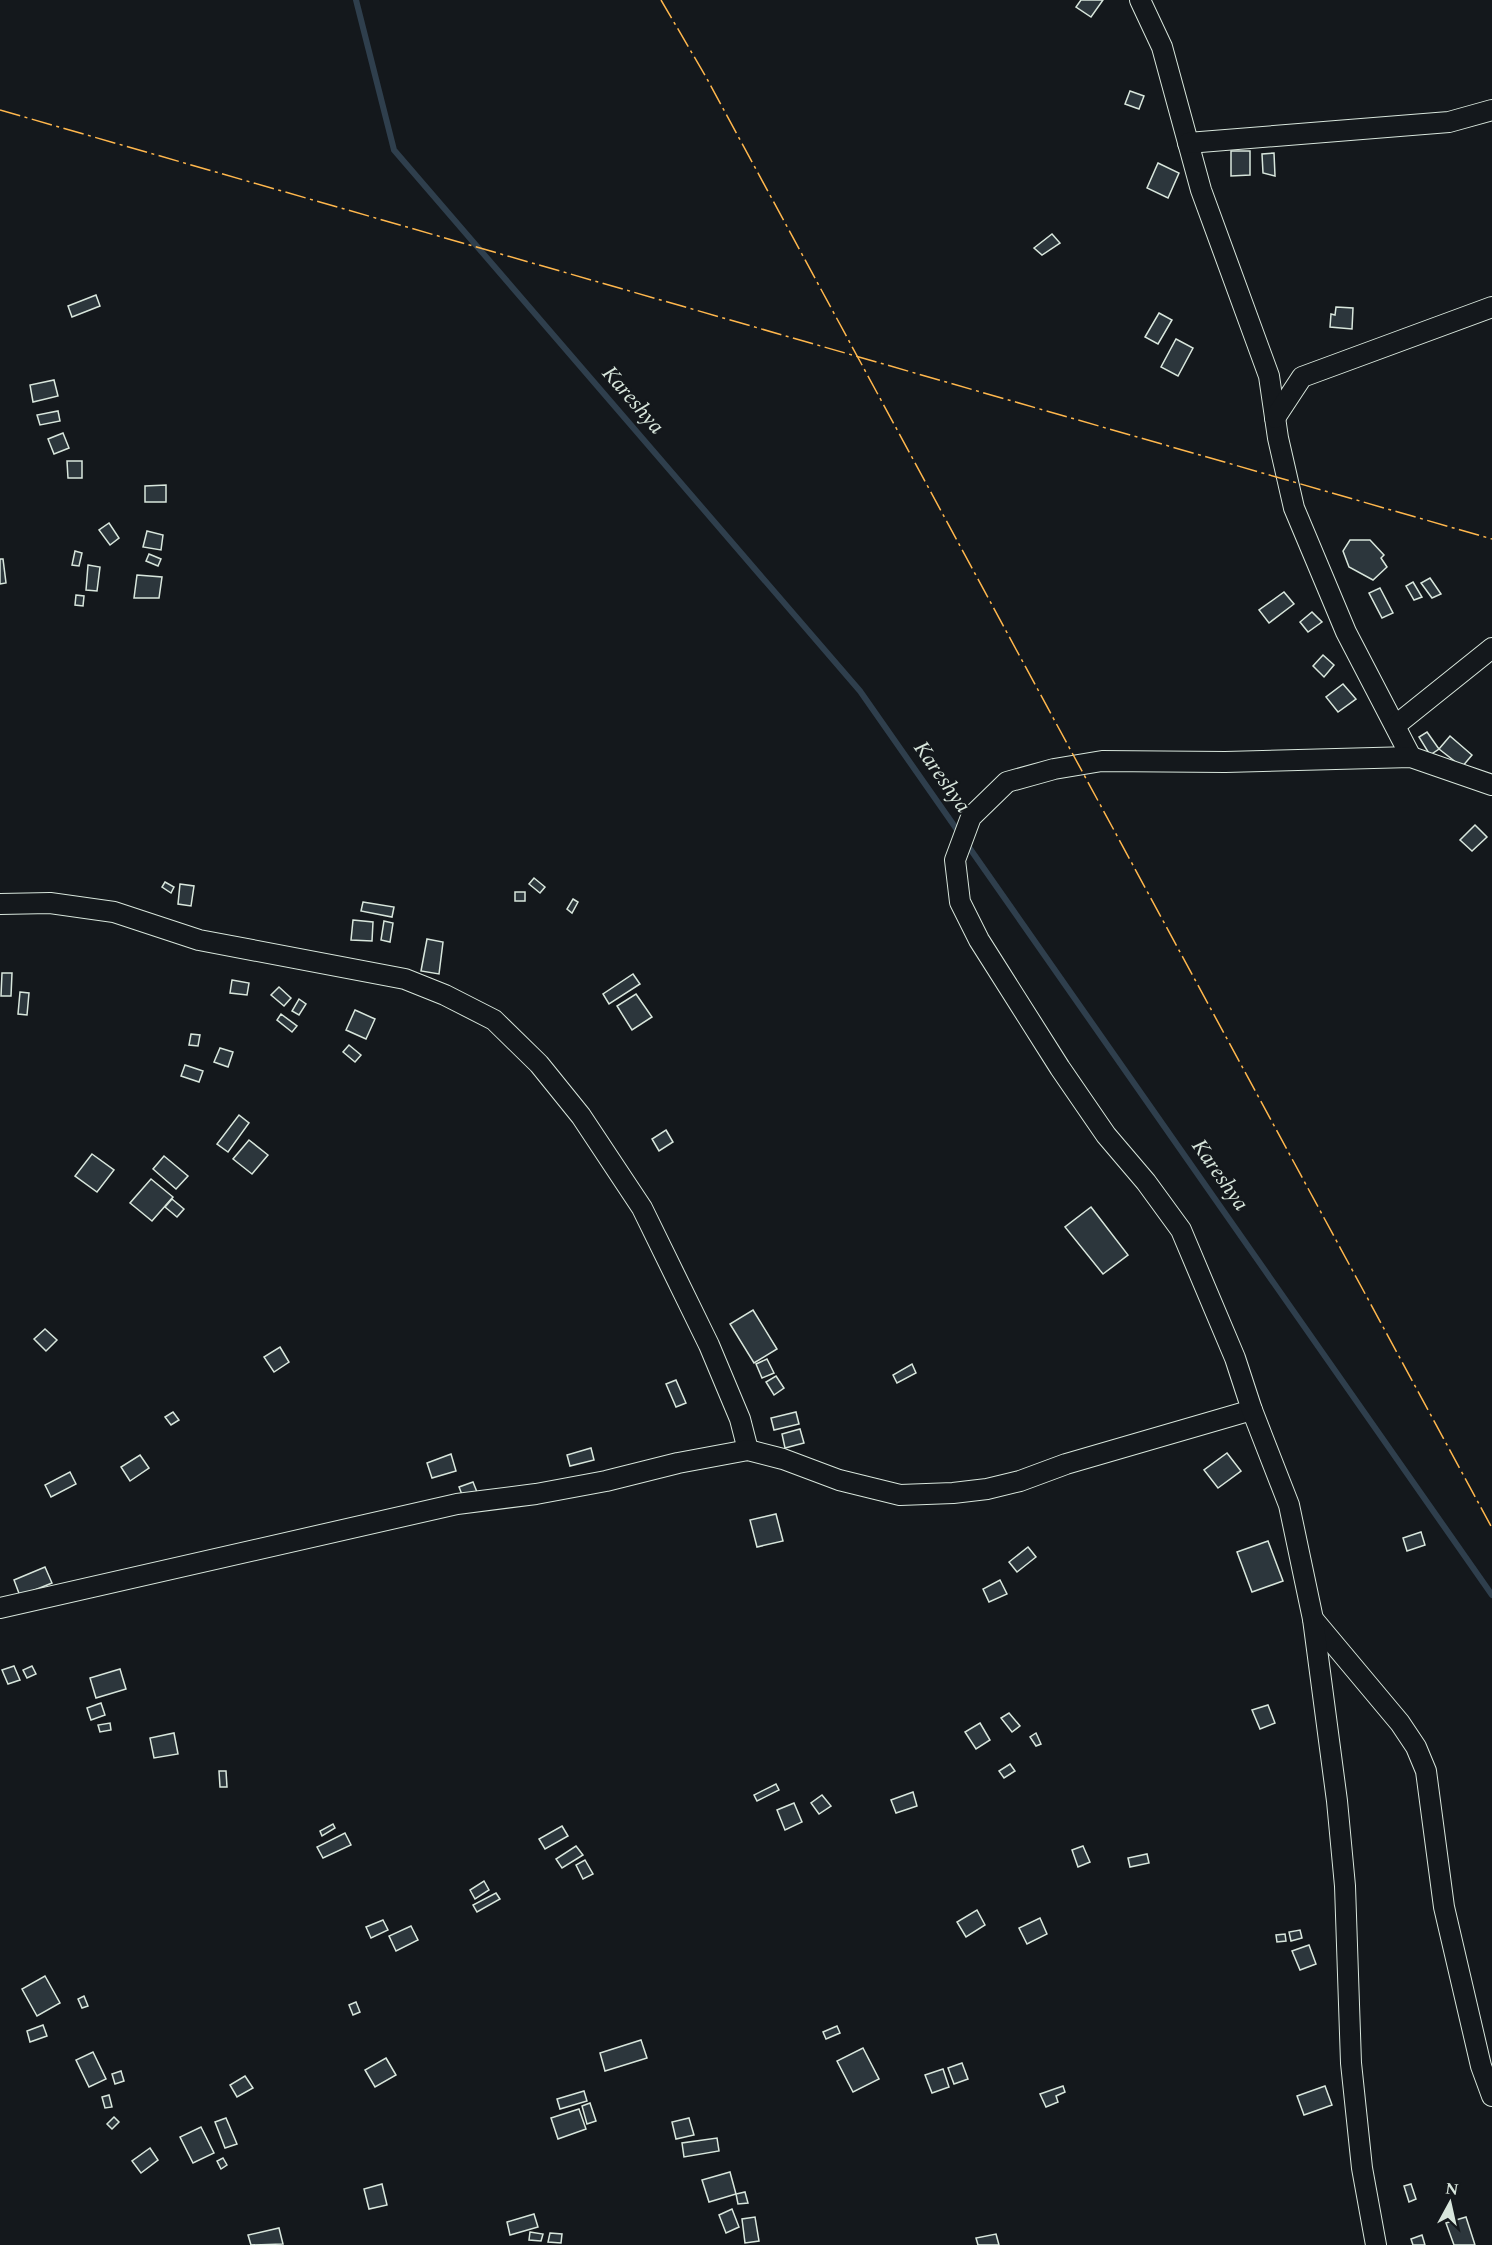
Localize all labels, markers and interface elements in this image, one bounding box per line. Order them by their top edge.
water label: Kareshya [594,358,672,442]
water label: Kareshya [905,734,979,820]
water label: Kareshya [1183,1132,1257,1218]
north arrow [1420,2173,1480,2233]
text: N [1444,2176,1460,2202]

